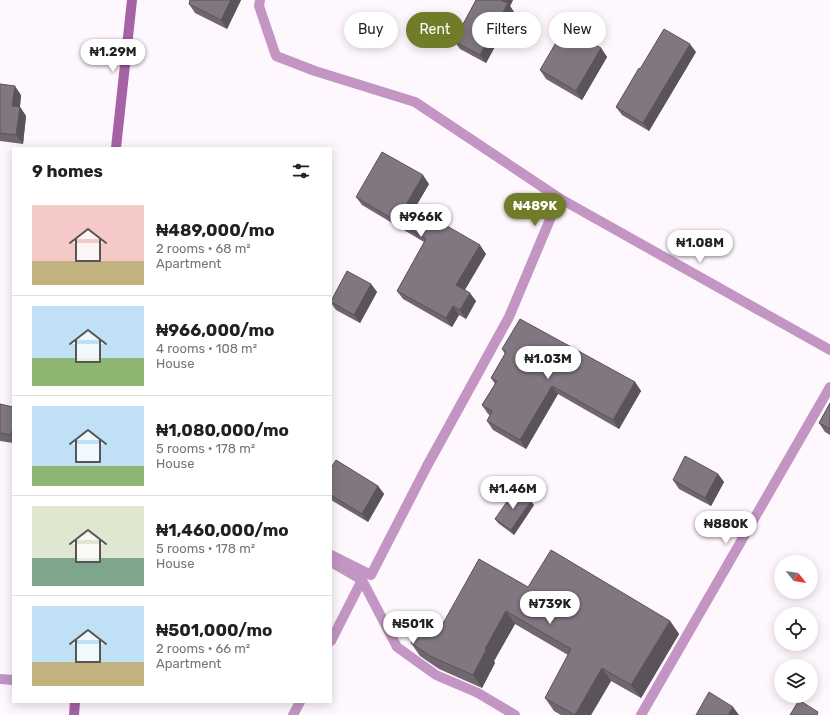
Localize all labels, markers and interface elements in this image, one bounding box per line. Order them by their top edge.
chip: Buy [344,12,398,48]
chip: Rent [406,12,464,48]
chip: Filters [472,12,541,48]
chip: New [549,12,606,48]
pin: ₦1.29M [80,39,146,73]
text: ₦1.29M [89,44,137,59]
icon: filters [290,160,312,182]
text: 9 homes [32,161,103,181]
pin: ₦489K [507,193,563,227]
text: ₦489K [513,198,557,213]
pin: ₦966K [393,204,449,238]
text: ₦966K [399,209,443,224]
text: ₦489,000/mo [156,220,275,240]
icon: home [64,221,112,269]
pin: ₦1.08M [667,230,733,264]
text: ₦1.08M [676,235,724,250]
text: 2 rooms · 68 m² [156,241,251,256]
text: Apartment [156,256,221,271]
text: ₦966,000/mo [156,320,274,340]
icon: home [64,322,112,370]
text: 4 rooms · 108 m² [156,341,257,356]
pin: ₦1.03M [515,346,581,380]
text: ₦1.03M [524,351,572,366]
text: House [156,356,194,371]
text: ₦1,080,000/mo [156,420,289,440]
icon: home [64,422,112,470]
text: 5 rooms · 178 m² [156,441,255,456]
text: House [156,456,194,471]
pin: ₦1.46M [480,476,546,510]
text: ₦1.46M [489,481,537,496]
pin: ₦880K [698,511,754,545]
text: ₦880K [704,516,748,531]
text: ₦1,460,000/mo [156,520,289,540]
icon: home [64,522,112,570]
text: 5 rooms · 178 m² [156,541,255,556]
north arrow [774,555,818,599]
map controls [774,555,818,703]
text: House [156,556,194,571]
pin: ₦739K [522,591,578,625]
text: ₦739K [529,596,571,611]
button: locate [774,607,818,651]
pin: ₦501K [385,611,441,645]
text: ₦501K [392,616,434,631]
text: ₦501,000/mo [156,620,272,640]
icon: home [64,622,112,670]
text: 2 rooms · 66 m² [156,641,250,656]
text: Apartment [156,656,221,671]
button: layers [774,659,818,703]

